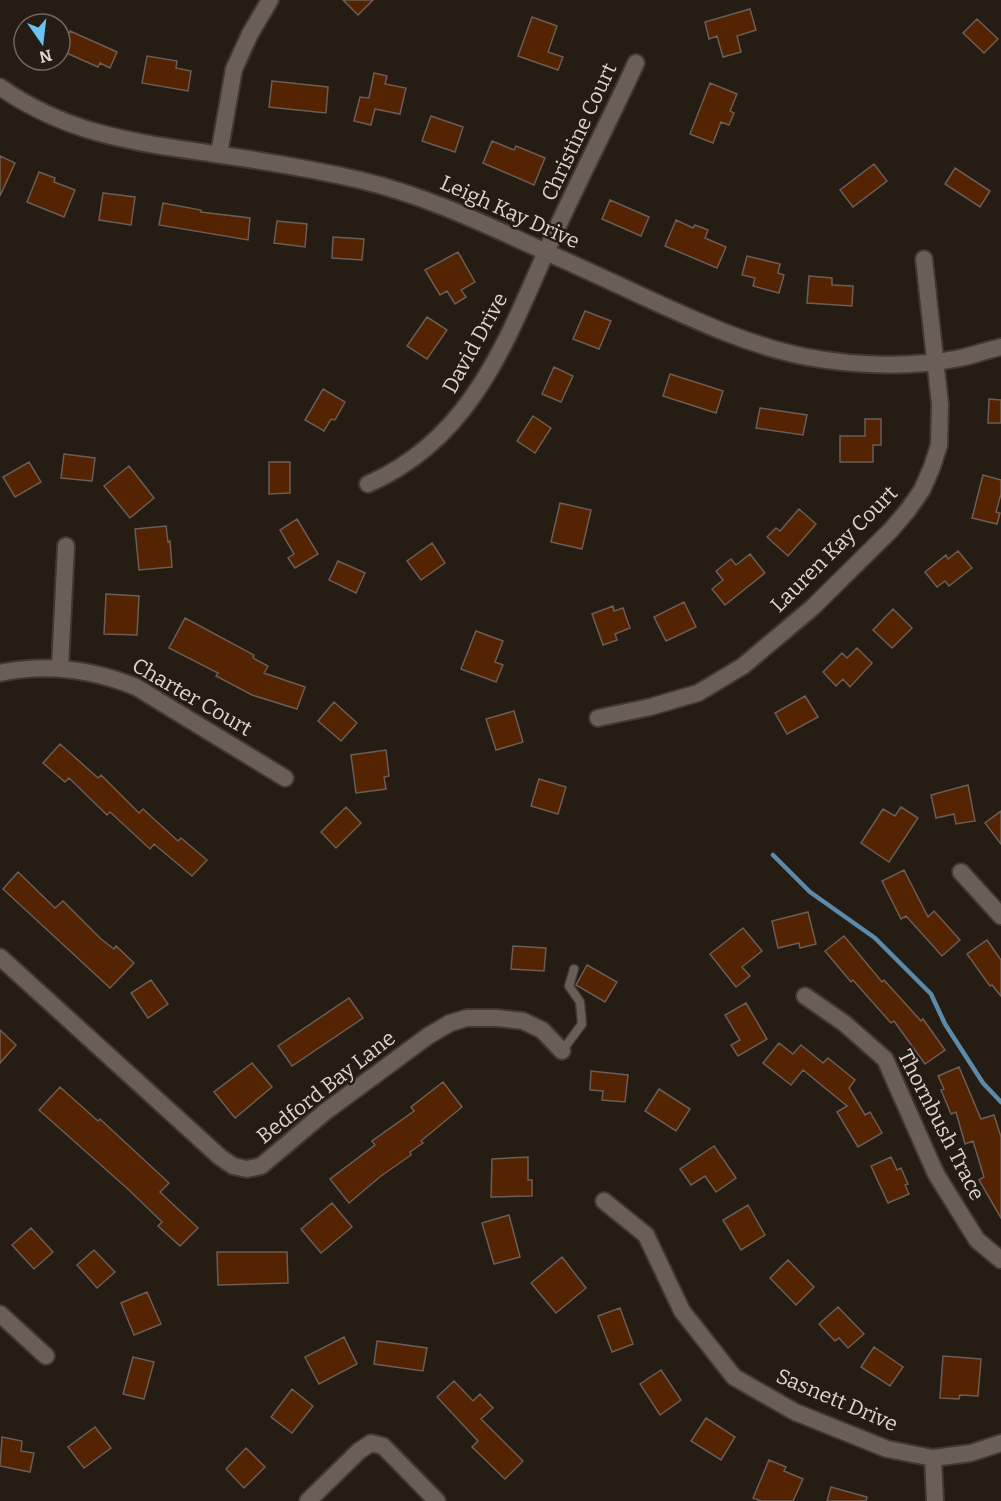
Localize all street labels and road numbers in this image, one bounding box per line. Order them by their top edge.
street label: Christine Court [536,59,622,205]
street label: Leigh Kay Drive [436,170,584,254]
street label: David Drive [437,288,513,398]
street label: Lauren Kay Court [765,480,903,618]
street label: Charter Court [127,652,257,742]
street label: Bedford Bay Lane [252,1025,400,1149]
street label: Thornbush Trace [892,1045,990,1205]
street label: Sasnett Drive [772,1363,902,1437]

